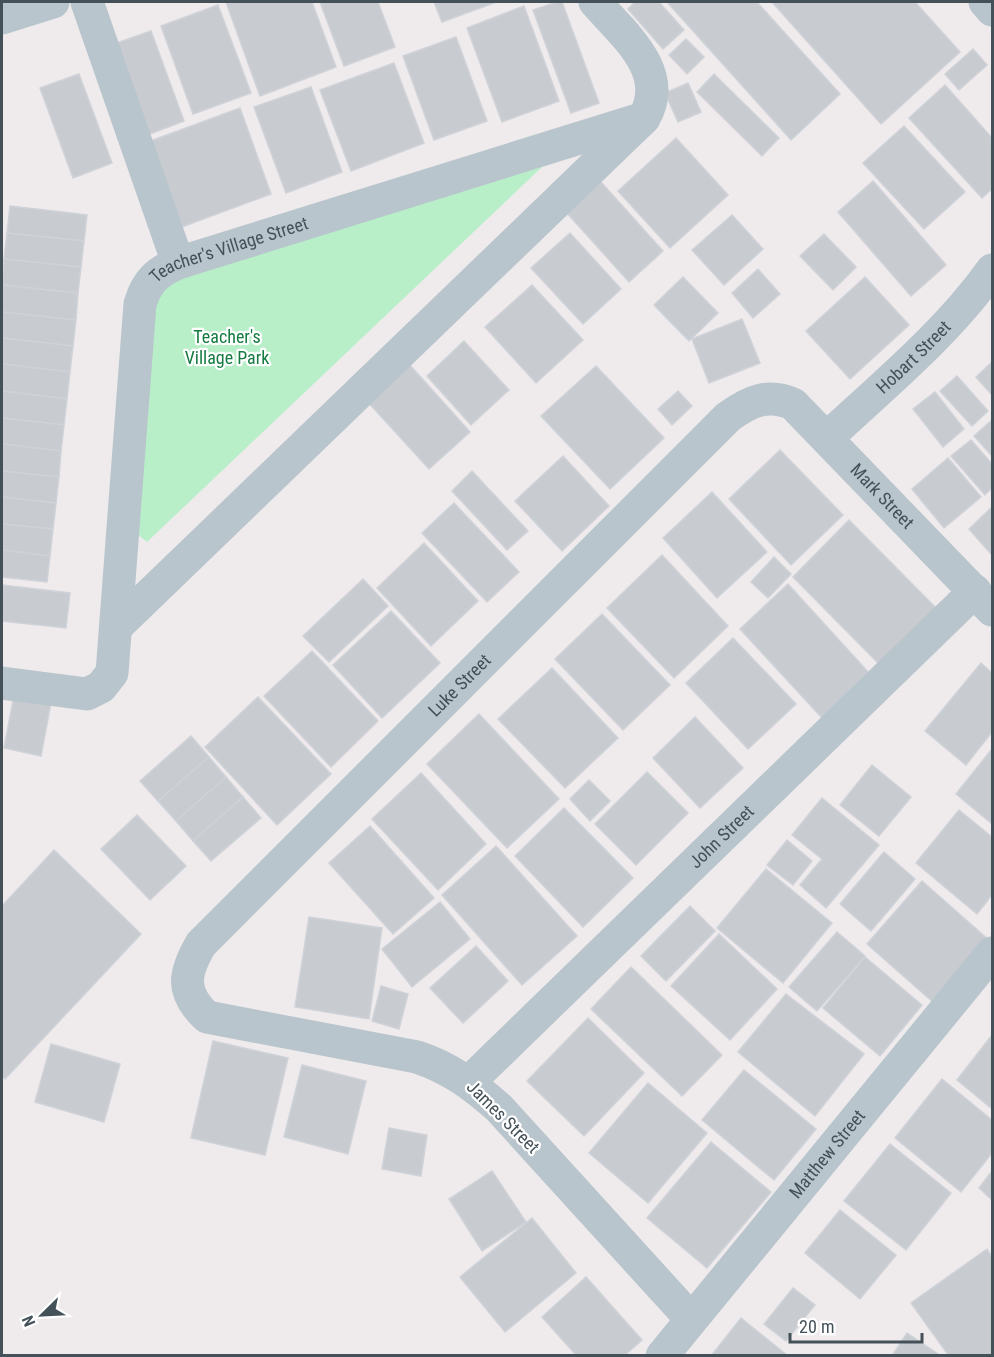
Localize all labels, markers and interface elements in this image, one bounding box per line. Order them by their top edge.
street label: Teacher's Village Street [145,212,310,287]
street label: Hobart Street [872,316,955,398]
park label: Teacher's Village Park [185,326,269,368]
street label: Mark Street [846,459,919,533]
street label: Luke Street [424,649,495,721]
street label: John Street [685,801,758,872]
street label: James Street [463,1076,544,1157]
street label: Matthew Street [785,1105,869,1202]
north arrow [12,1285,72,1345]
scale bar [790,1306,922,1344]
text: N [18,1313,39,1329]
text: 20 m [799,1316,834,1337]

